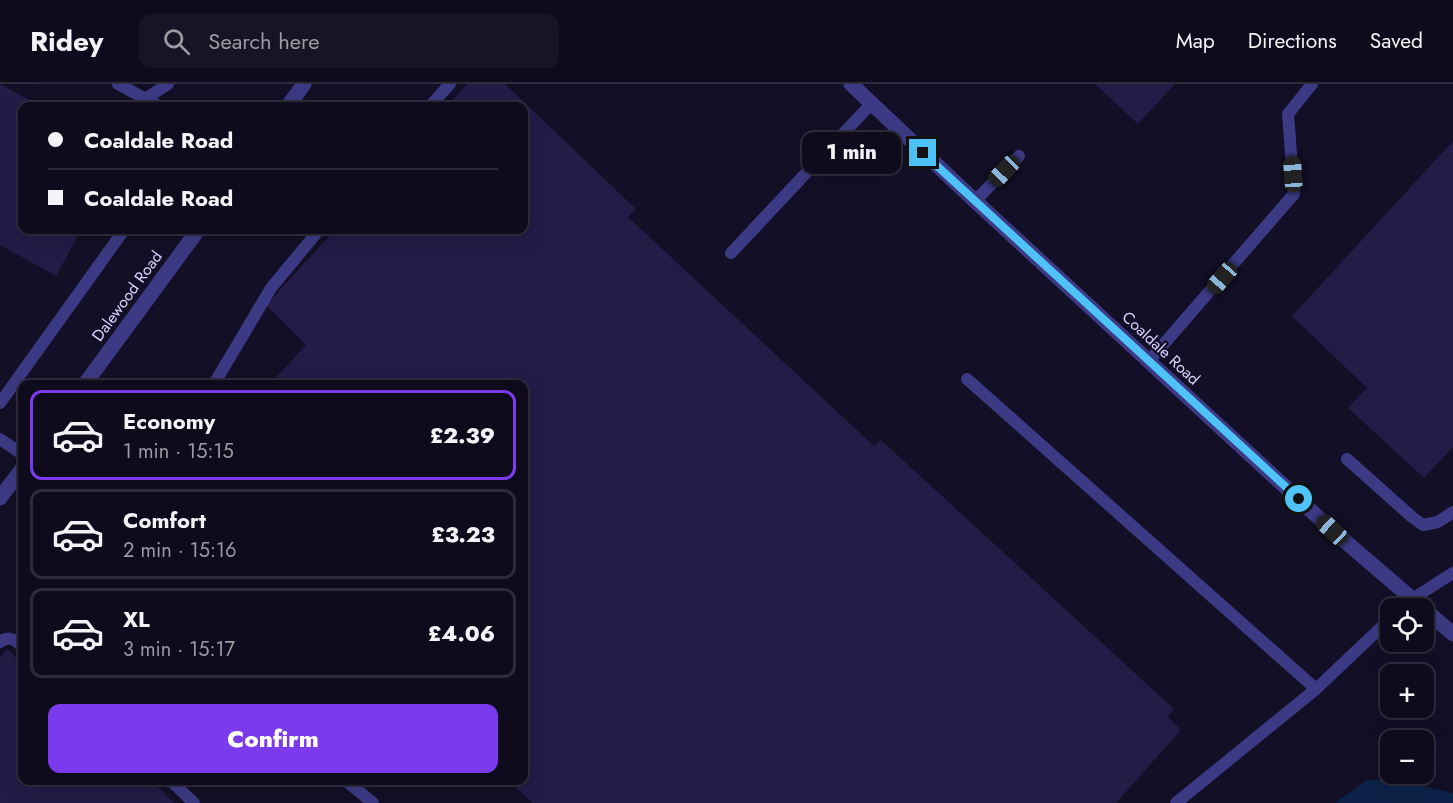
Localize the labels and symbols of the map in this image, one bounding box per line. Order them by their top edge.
callout: 1 min [803,132,902,174]
route end [909,139,936,166]
car [985,152,1023,190]
car [1283,155,1303,193]
street label: Dalewood Road [86,246,168,346]
car [1203,259,1241,297]
street label: Coaldale Road [1117,306,1205,390]
route start [1285,485,1312,512]
car [1313,511,1351,549]

